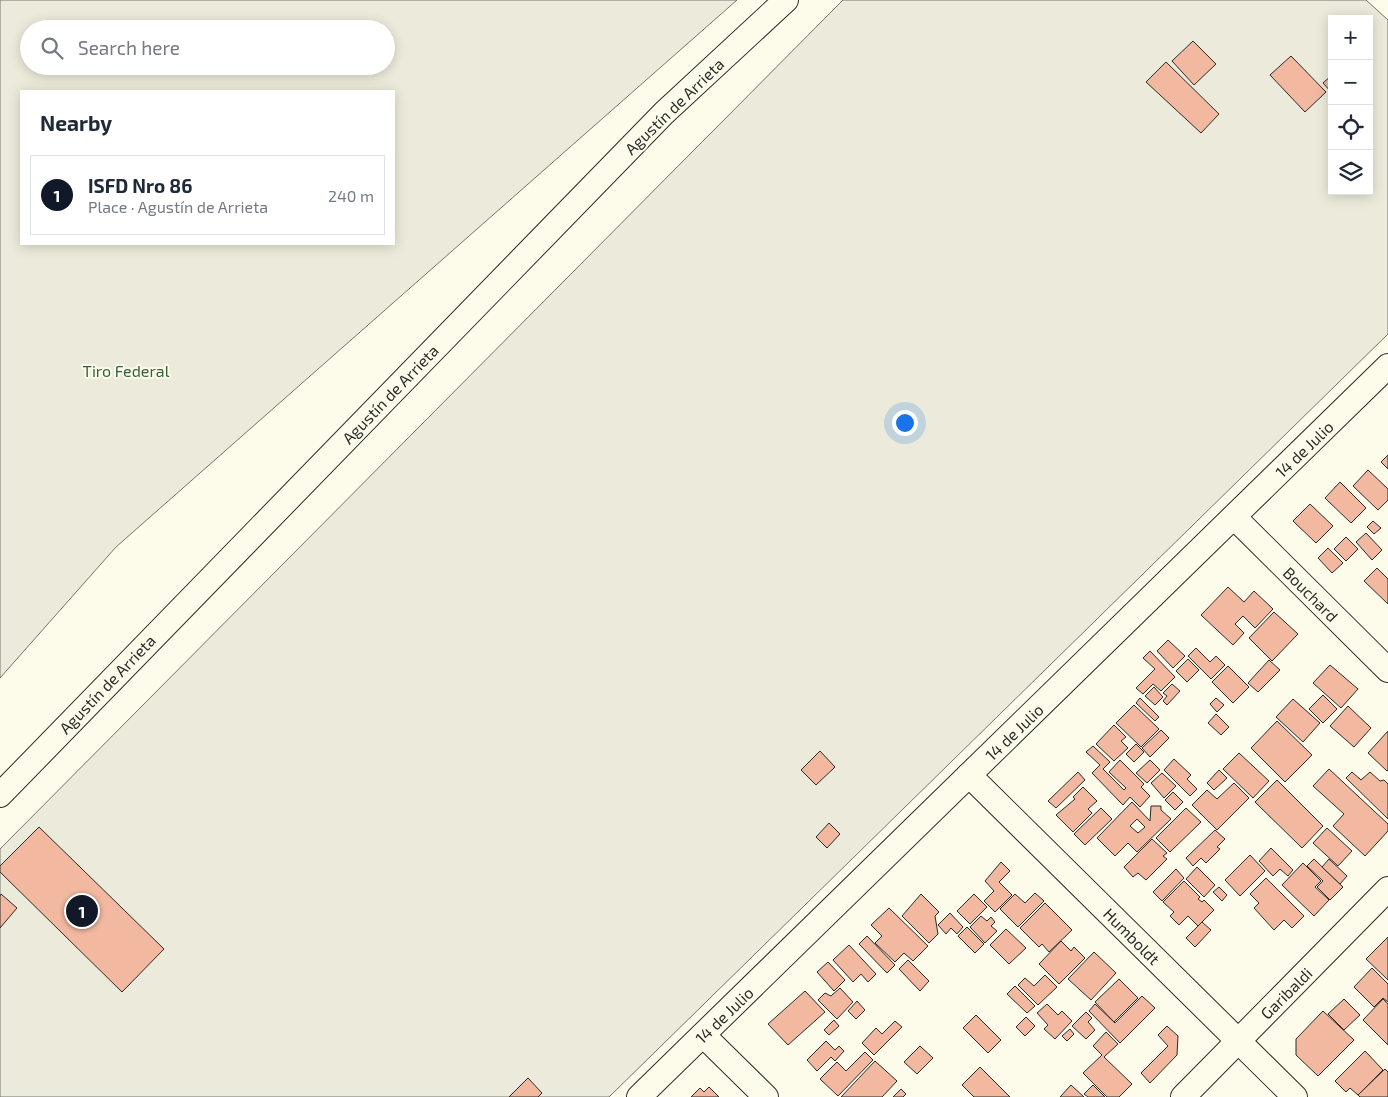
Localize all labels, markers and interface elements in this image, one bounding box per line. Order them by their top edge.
map controls [1328,15,1373,195]
button: + [1328,15,1373,60]
search box [20,20,395,75]
icon: search [38,34,66,62]
text: Search here [78,36,180,59]
street label: Agustín de Arrieta [621,54,727,158]
button: − [1328,60,1373,105]
button: locate [1328,105,1373,150]
text: Nearby [40,110,112,135]
button: layers [1328,150,1373,195]
text: ISFD Nro 86 [88,174,192,197]
text: 1 [54,186,60,205]
text: 240 m [328,186,374,205]
text: Place · Agustín de Arrieta [88,197,268,216]
street label: Agustín de Arrieta [338,341,442,447]
park label: Tiro Federal [83,361,170,380]
your location [892,410,918,436]
street label: 14 de Julio [1271,417,1337,481]
street label: Bouchard [1280,563,1342,625]
street label: Agustín de Arrieta [55,631,159,737]
street label: 14 de Julio [981,700,1047,764]
pin: 1 [66,892,98,930]
street label: Humboldt [1100,904,1164,968]
street label: Garibaldi [1256,963,1316,1023]
street label: 14 de Julio [691,983,757,1047]

